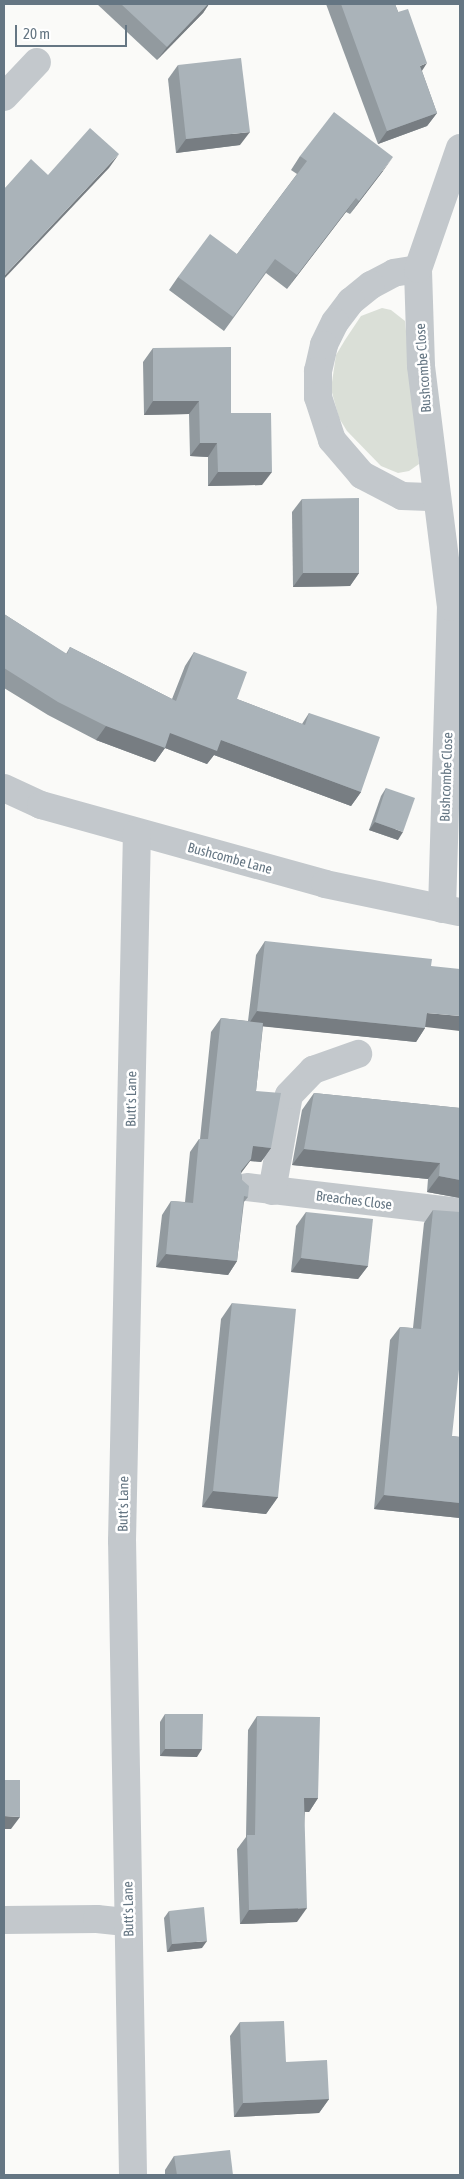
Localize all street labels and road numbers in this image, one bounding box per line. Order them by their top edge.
street label: Bushcombe Close [411,323,435,413]
street label: Bushcombe Close [436,732,456,822]
street label: Bushcombe Lane [186,839,274,877]
street label: Butt's Lane [122,1071,140,1127]
street label: Breaches Close [315,1187,393,1213]
street label: Butt's Lane [114,1476,132,1532]
street label: Butt's Lane [119,1881,137,1937]

